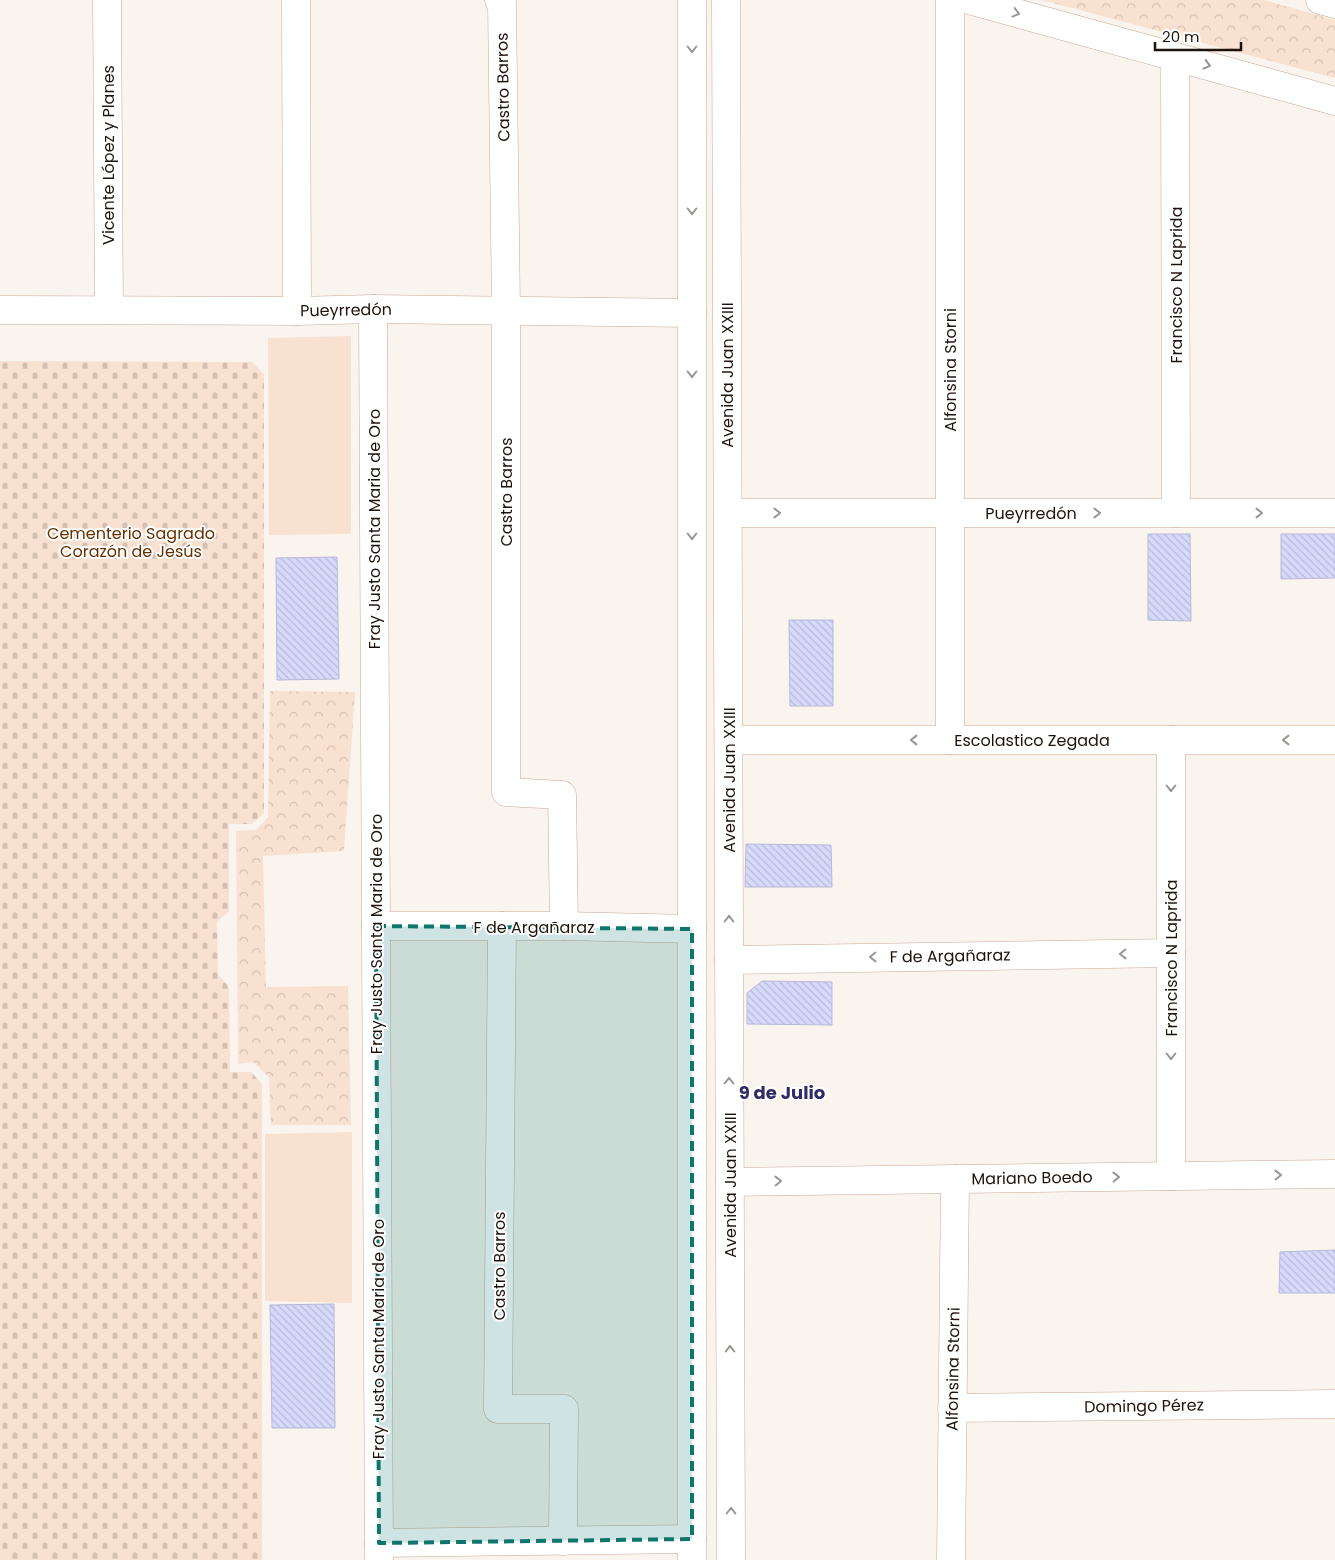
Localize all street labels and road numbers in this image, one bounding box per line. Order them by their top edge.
street label: Castro Barros [491,32,515,142]
street label: Vicente López y Planes [97,65,120,245]
street label: Francisco N Laprida [1165,207,1188,363]
street label: Pueyrredón [300,298,392,322]
street label: Avenida Juan XXIII [716,302,739,448]
street label: Alfonsina Storni [939,308,962,432]
street label: Fray Justo Santa Maria de Oro [363,409,386,649]
street label: Castro Barros [495,438,518,546]
street label: Pueyrredón [985,502,1077,525]
street label: Avenida Juan XXIII [718,707,741,853]
street label: Escolastico Zegada [954,729,1110,752]
street label: Fray Justo Santa Maria de Oro [365,814,388,1054]
street label: Francisco N Laprida [1160,880,1183,1036]
street label: F de Argañaraz [474,916,594,939]
street label: F de Argañaraz [889,943,1011,969]
street label: Avenida Juan XXIII [719,1112,742,1258]
street label: Mariano Boedo [971,1165,1093,1191]
street label: Castro Barros [488,1212,511,1320]
street label: Fray Justo Santa Maria de Oro [367,1219,390,1459]
street label: Alfonsina Storni [940,1307,966,1431]
street label: Domingo Pérez [1084,1393,1204,1419]

